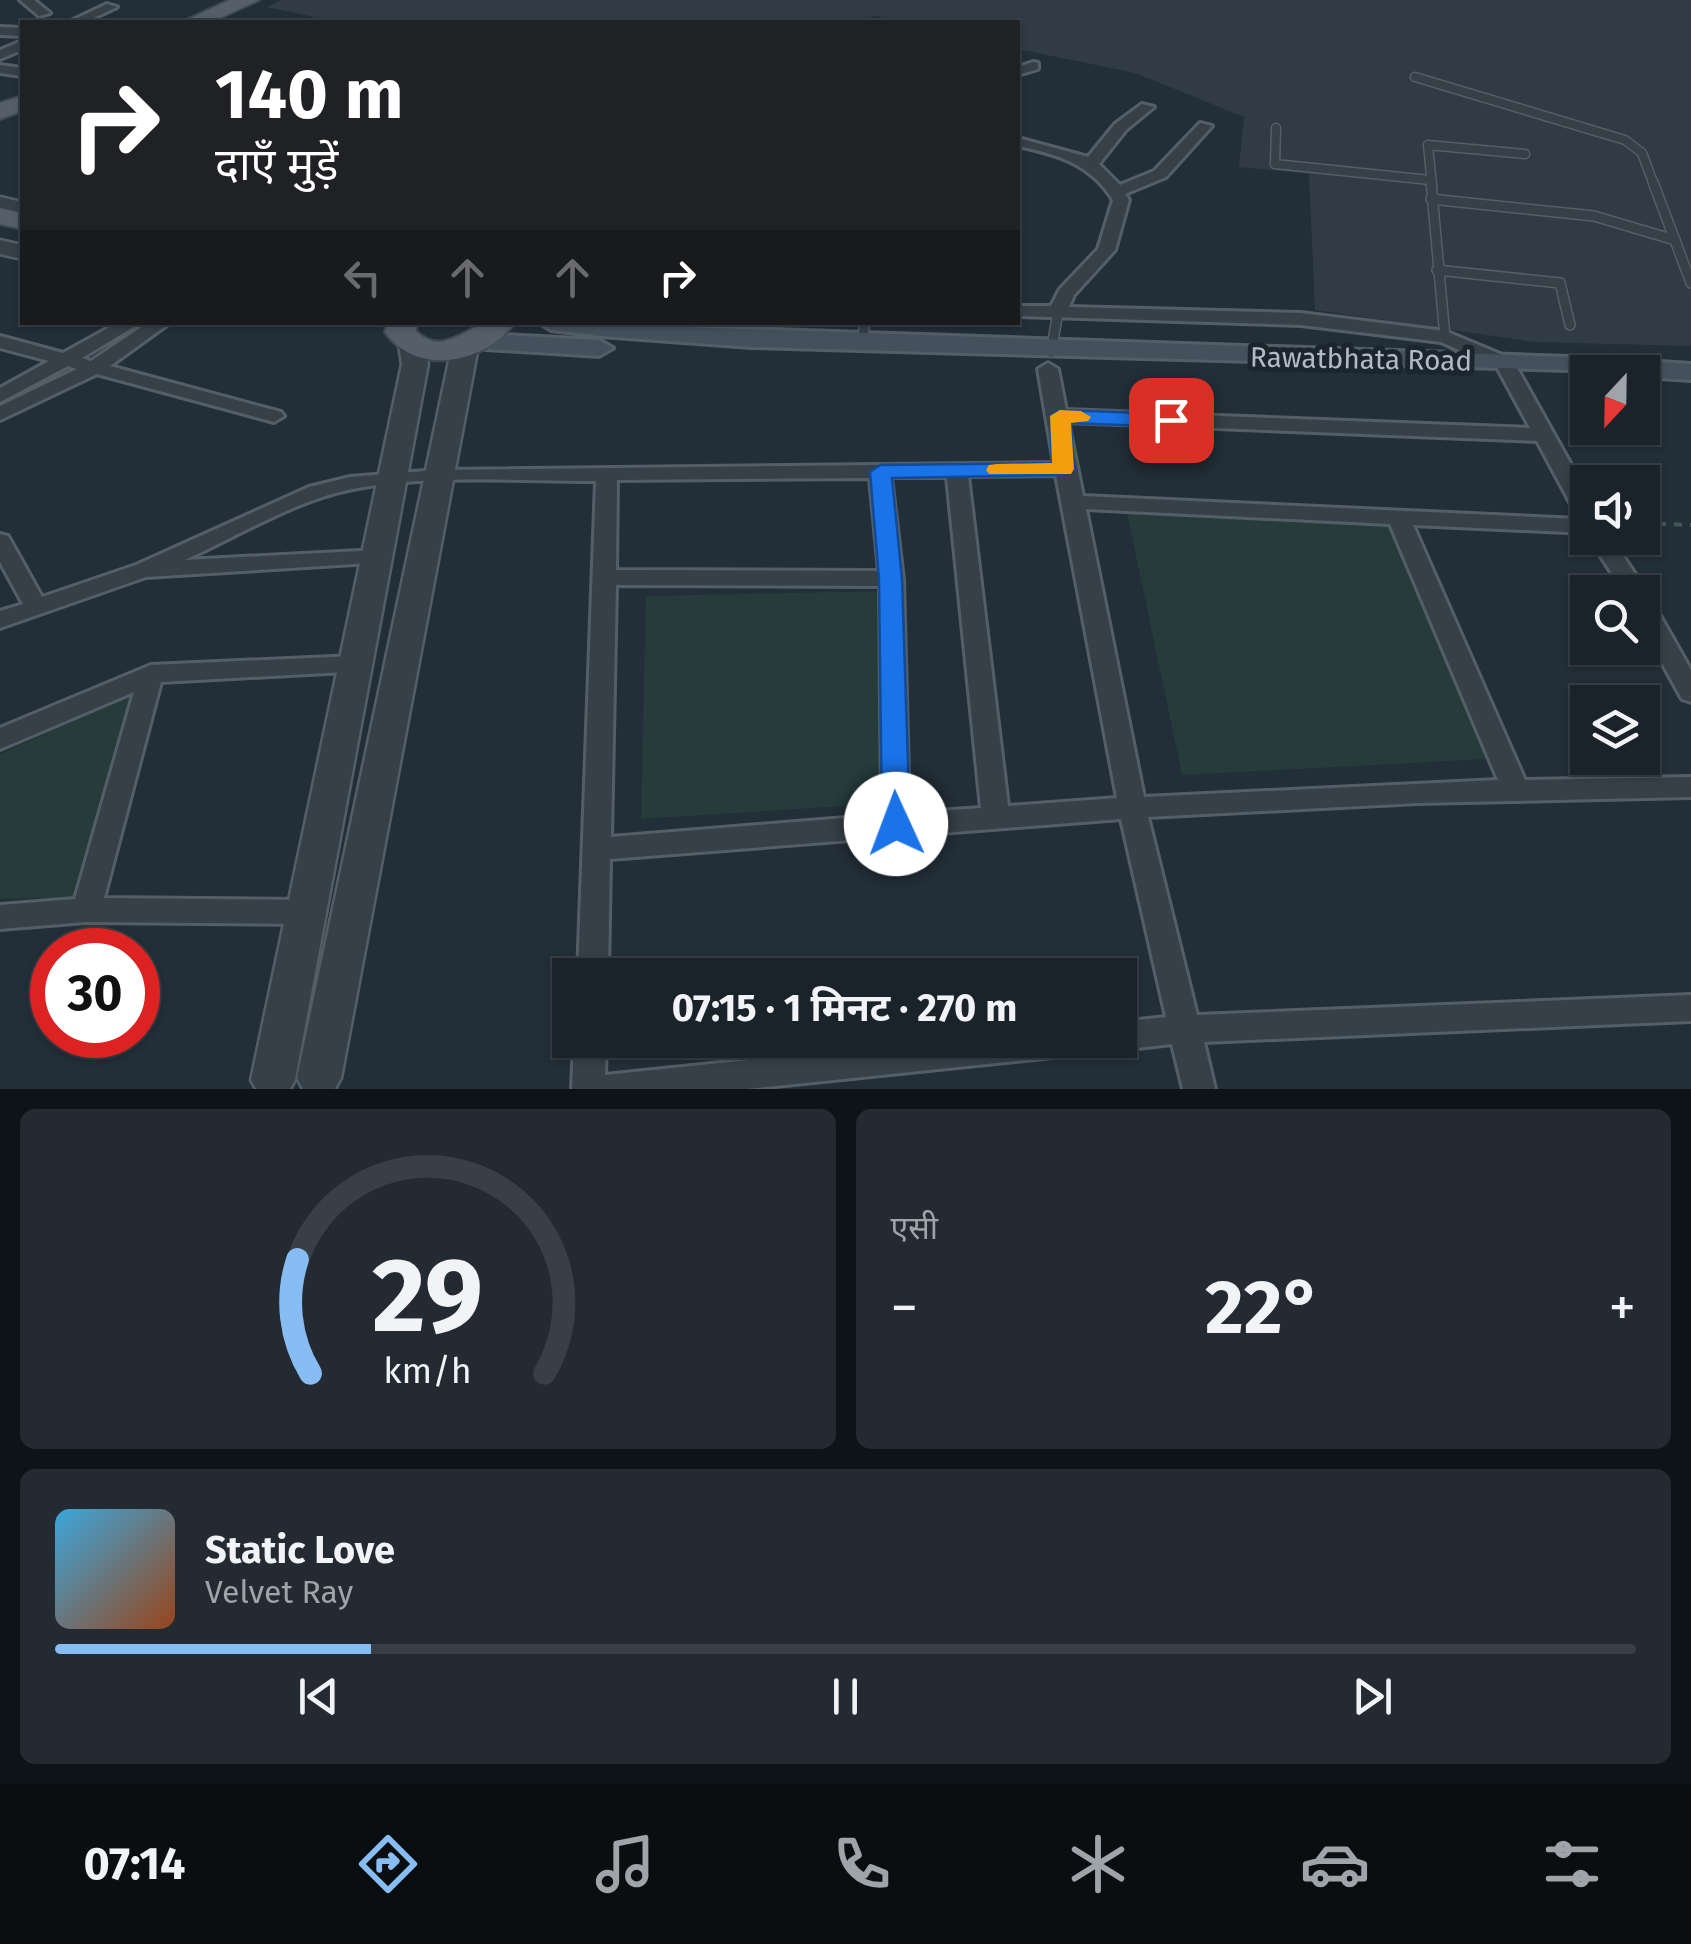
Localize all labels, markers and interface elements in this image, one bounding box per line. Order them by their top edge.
text: 140 m [215,53,404,137]
icon: right [50,60,180,190]
text: दाएँ मुड़ें [215,138,338,192]
icon: left [335,250,390,305]
icon: ahead [440,250,495,305]
icon: ahead [545,250,600,305]
icon: right [650,250,705,305]
street label: Rawatbhata Road [1250,341,1472,377]
north arrow [1570,355,1660,445]
map controls [1570,355,1660,775]
pin [1129,378,1214,463]
icon: arrive [1144,393,1199,448]
button: sound [1570,465,1660,555]
button: search [1570,575,1660,665]
button: layers [1570,685,1660,775]
position arrow [844,772,948,876]
speed limit sign: 30 [30,928,160,1058]
text: 07:15 · 1 मिनट · 270 m [672,985,1017,1031]
text: एसी [891,1209,938,1247]
text: 29 [372,1234,483,1359]
text: 22° [1205,1263,1322,1353]
text: − [891,1275,918,1341]
text: + [1609,1275,1636,1341]
text: km/h [384,1350,472,1392]
text: Static Love [205,1527,395,1573]
text: Velvet Ray [205,1573,353,1611]
icon: previous [291,1669,346,1724]
icon: pause [818,1669,873,1724]
icon: next [1345,1669,1400,1724]
icon: directions [353,1829,423,1899]
icon: music [590,1829,660,1899]
icon: phone [827,1829,897,1899]
icon: climate [1063,1829,1133,1899]
icon: car [1300,1829,1370,1899]
icon: filters [1537,1829,1607,1899]
text: 07:14 [83,1837,186,1891]

